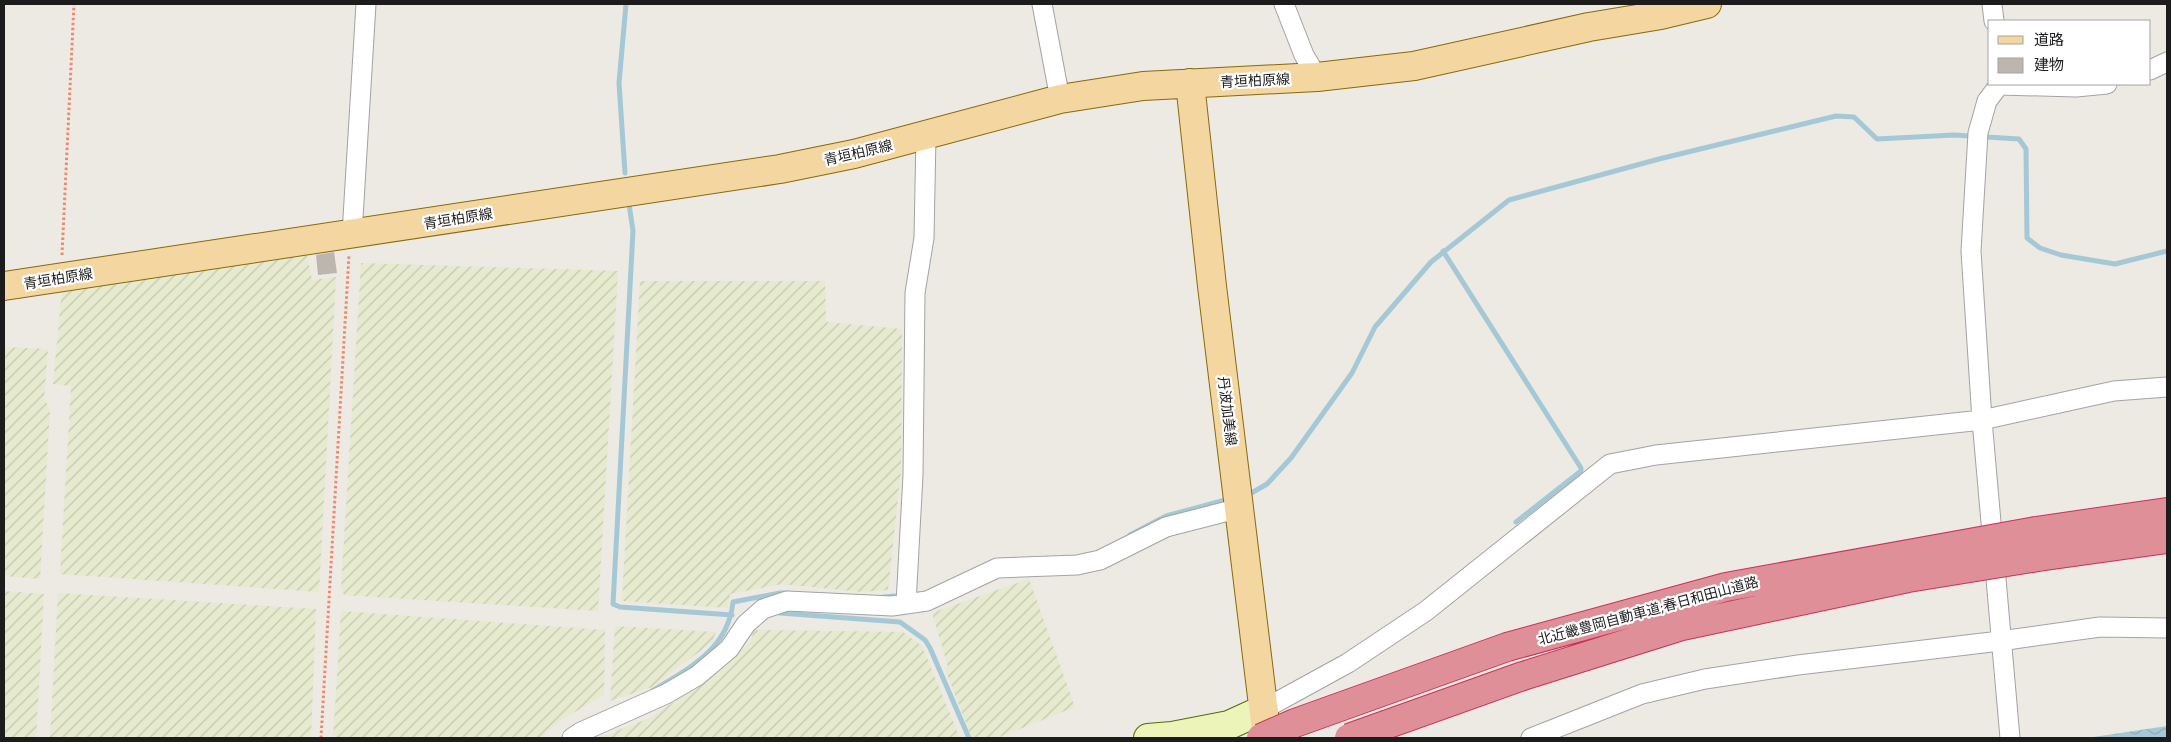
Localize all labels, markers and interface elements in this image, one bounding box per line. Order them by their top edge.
legend [1988,20,2151,85]
text: 道路 [2034,28,2064,51]
text: 建物 [2034,53,2064,76]
street label: 青垣柏原線 [1219,68,1291,92]
street label: 青垣柏原線 [822,134,894,170]
street label: 青垣柏原線 [422,202,494,234]
street label: 青垣柏原線 [22,262,94,294]
street label: 丹波加美線 [1213,375,1243,447]
street label: 北近畿豊岡自動車道;春日和田山道路 [1535,570,1761,650]

